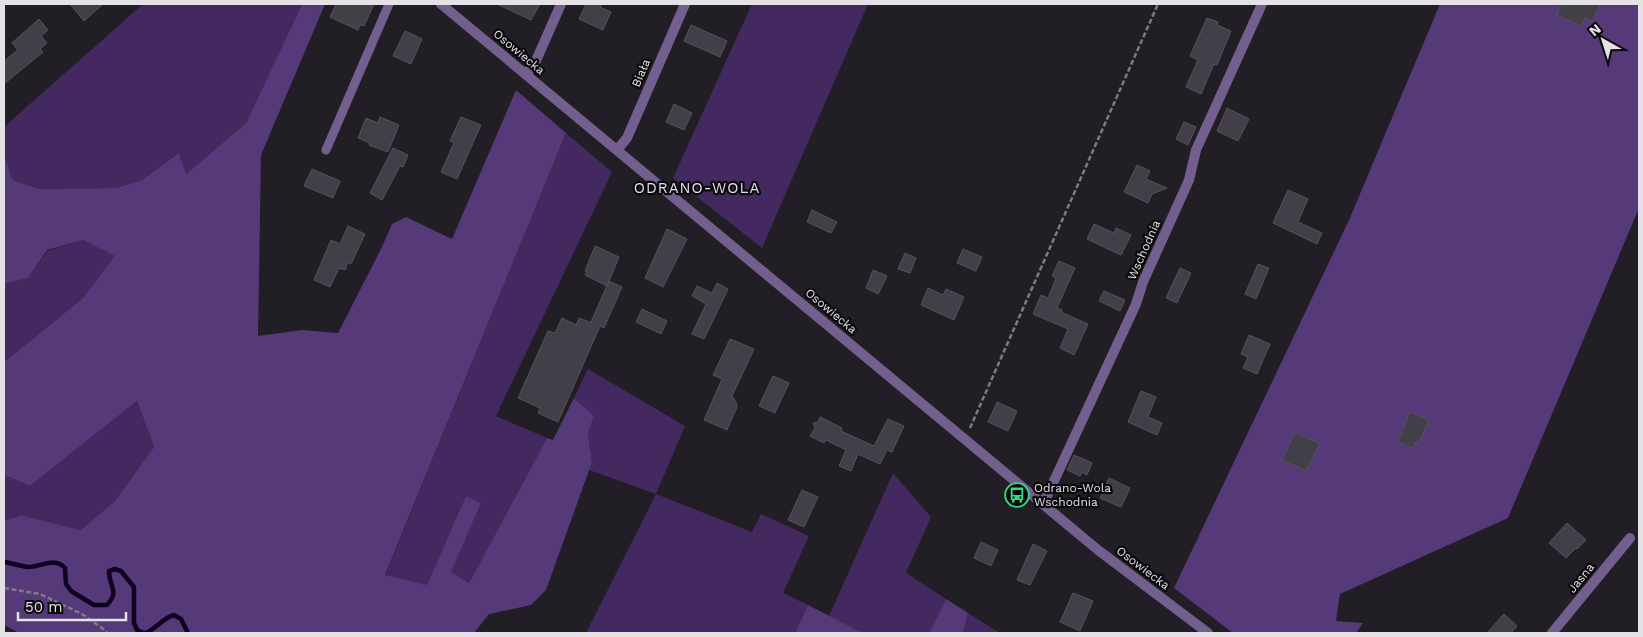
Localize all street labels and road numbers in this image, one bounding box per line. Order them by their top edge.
street label: Osowiecka [491,27,548,78]
street label: Biała [629,57,653,89]
street label: Wschodnia [1125,218,1163,282]
street label: Osowiecka [803,286,860,337]
street label: Osowiecka [1114,544,1172,593]
street label: Jasna [1565,560,1597,596]

